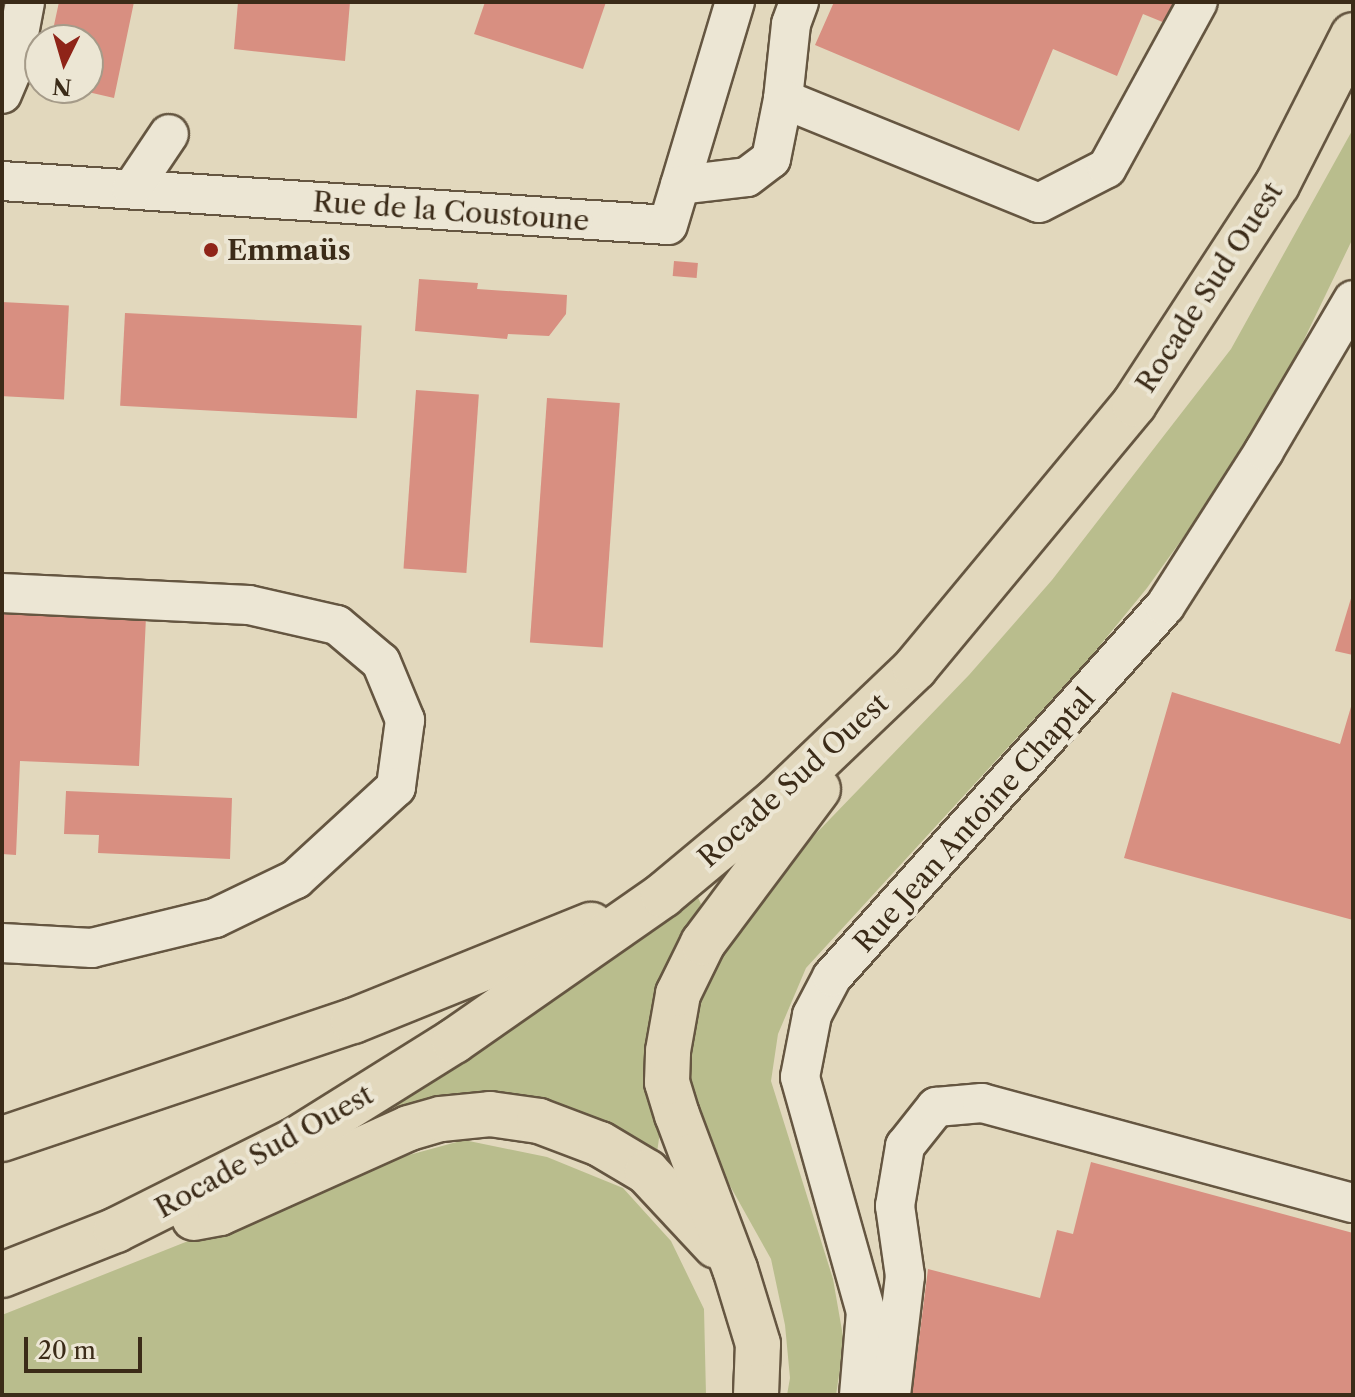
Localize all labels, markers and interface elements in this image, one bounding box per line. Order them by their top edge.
north arrow [24,24,104,104]
text: N [51,72,73,101]
street label: Rocade Sud Ouest [1129,176,1289,398]
street label: Rue de la Coustoune [312,185,590,237]
place label: Emmaüs [227,233,351,267]
marker: Emmaüs [202,241,220,259]
street label: Rue Jean Antoine Chaptal [846,681,1102,959]
street label: Rocade Sud Ouest [691,686,895,874]
street label: Rocade Sud Ouest [149,1077,379,1225]
scale bar [28,1321,146,1371]
text: 20 m [38,1336,96,1365]

